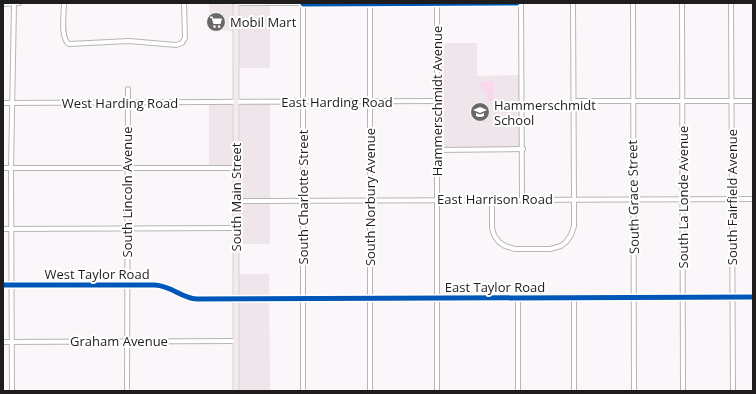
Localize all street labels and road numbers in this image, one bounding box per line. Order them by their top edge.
street label: Hammerschmidt Avenue [428,26,446,176]
street label: East Harding Road [281,93,393,111]
street label: West Harding Road [62,94,178,112]
street label: South La Londe Avenue [674,126,692,268]
street label: South Lincoln Avenue [118,127,136,257]
street label: South Norbury Avenue [361,128,379,266]
street label: South Charlotte Street [294,129,312,264]
street label: South Fairfield Avenue [723,129,741,265]
street label: South Grace Street [623,139,643,254]
street label: South Main Street [227,142,245,251]
street label: East Harrison Road [437,190,553,208]
street label: West Taylor Road [44,265,150,283]
street label: East Taylor Road [445,278,545,296]
street label: Graham Avenue [70,332,168,350]

